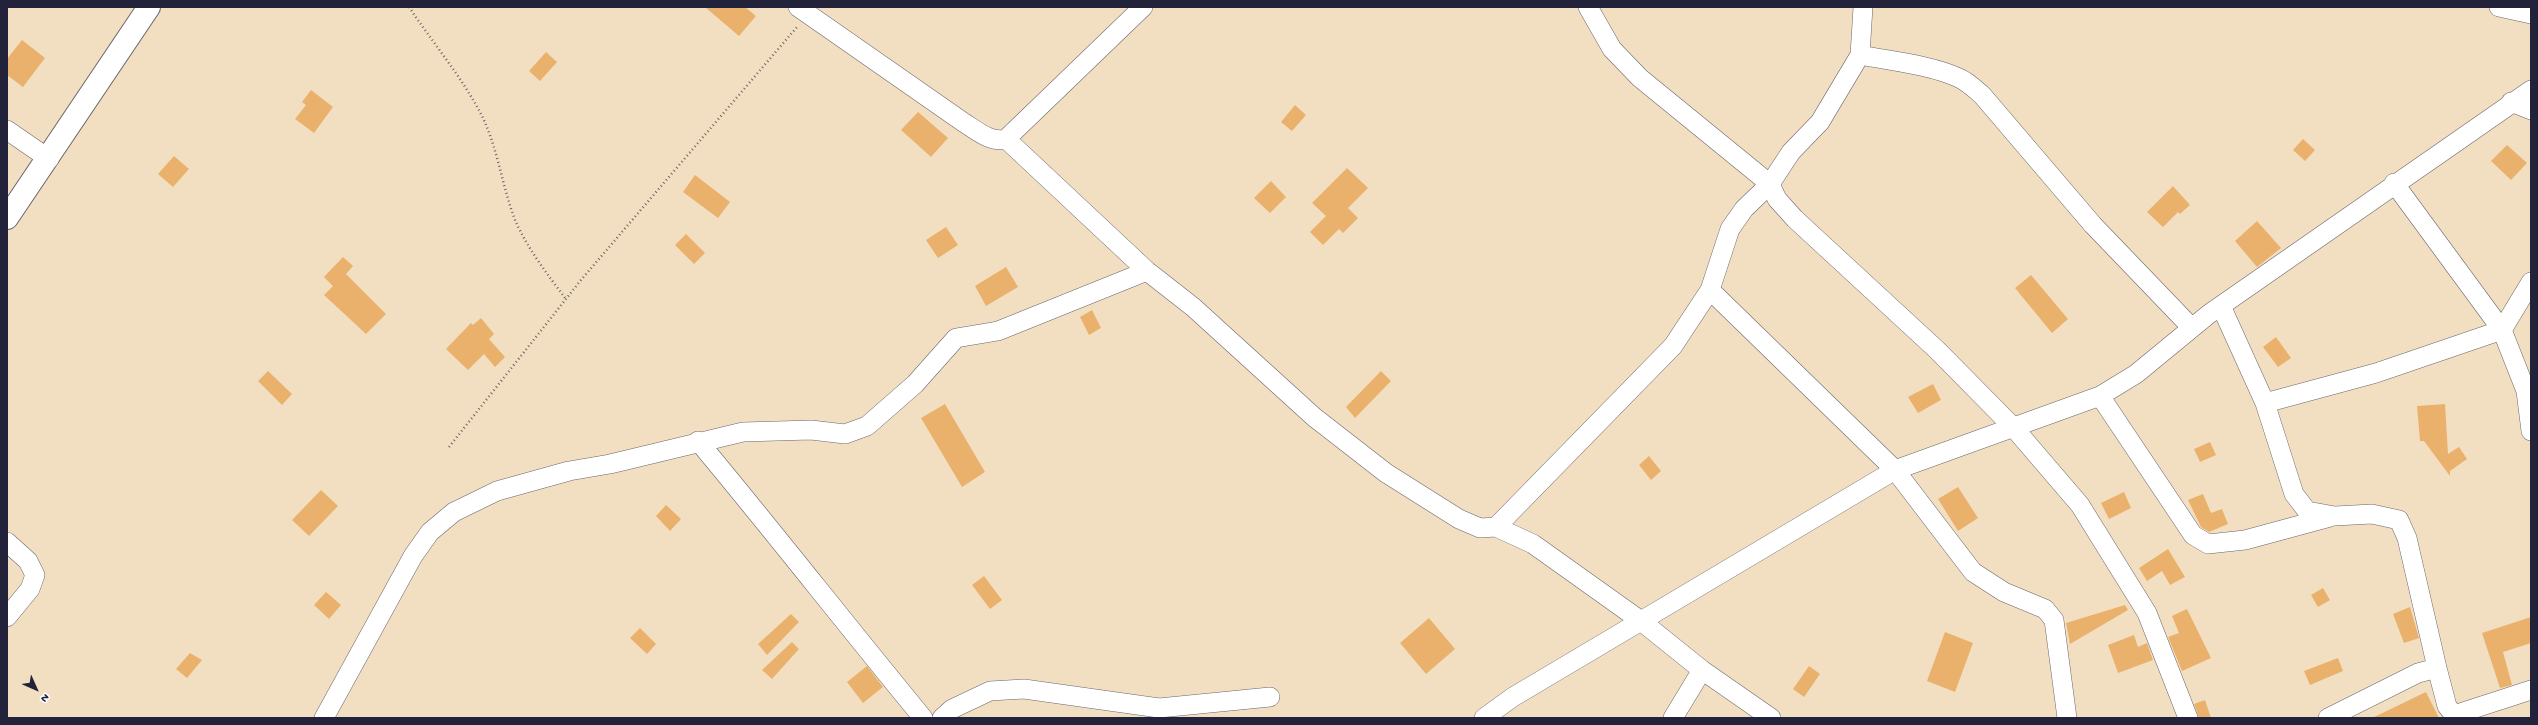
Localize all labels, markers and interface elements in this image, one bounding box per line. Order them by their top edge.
north arrow [16,669,56,709]
text: N [38,691,51,704]

